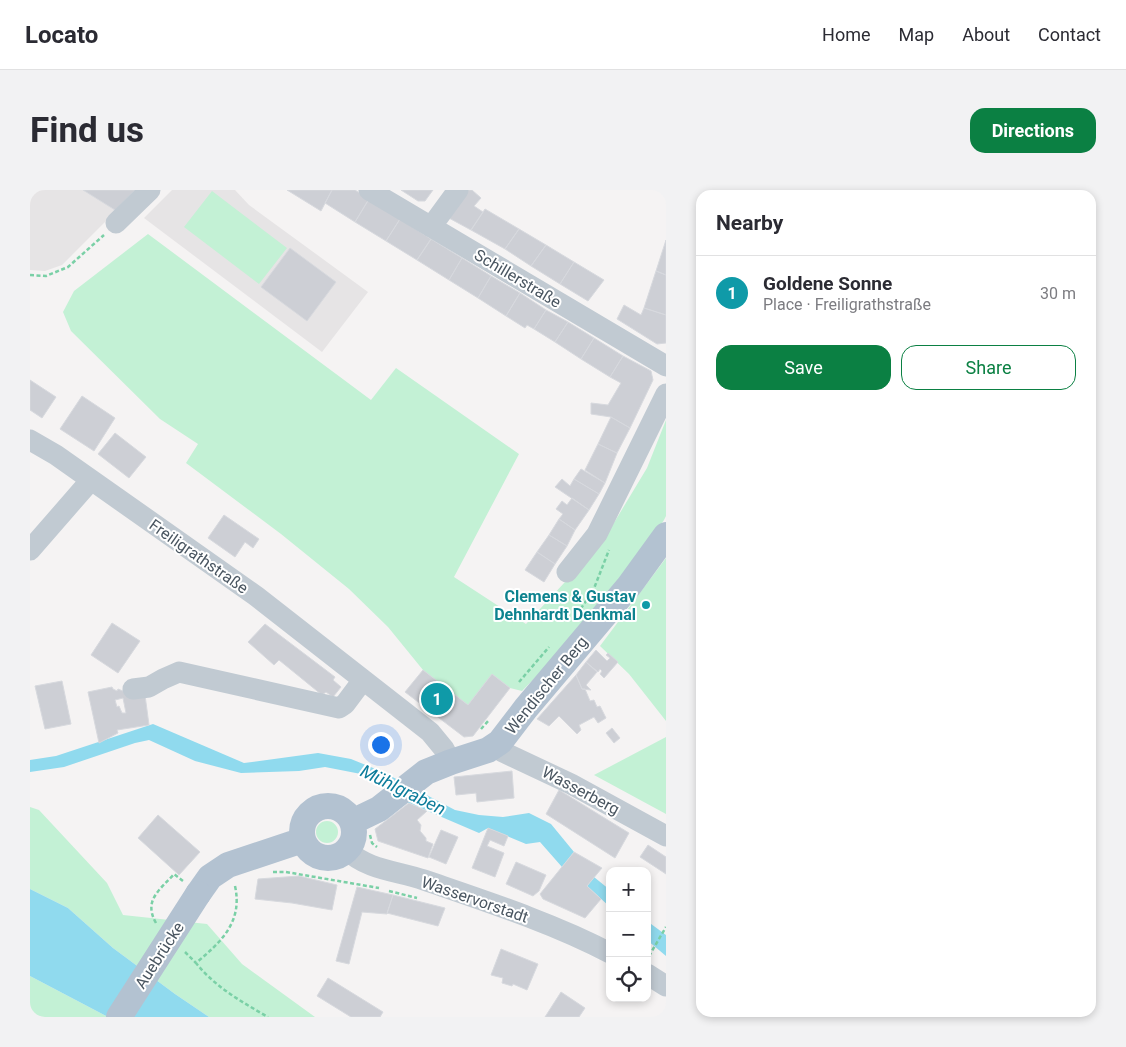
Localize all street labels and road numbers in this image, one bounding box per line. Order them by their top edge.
street label: Schillerstraße [471,245,564,312]
street label: Freiligrathstraße [146,515,252,598]
street label: Wendischer Berg [501,633,592,738]
street label: Wasserberg [539,762,623,819]
street label: Wasservorstadt [419,872,531,927]
street label: Auebrücke [131,918,188,992]

